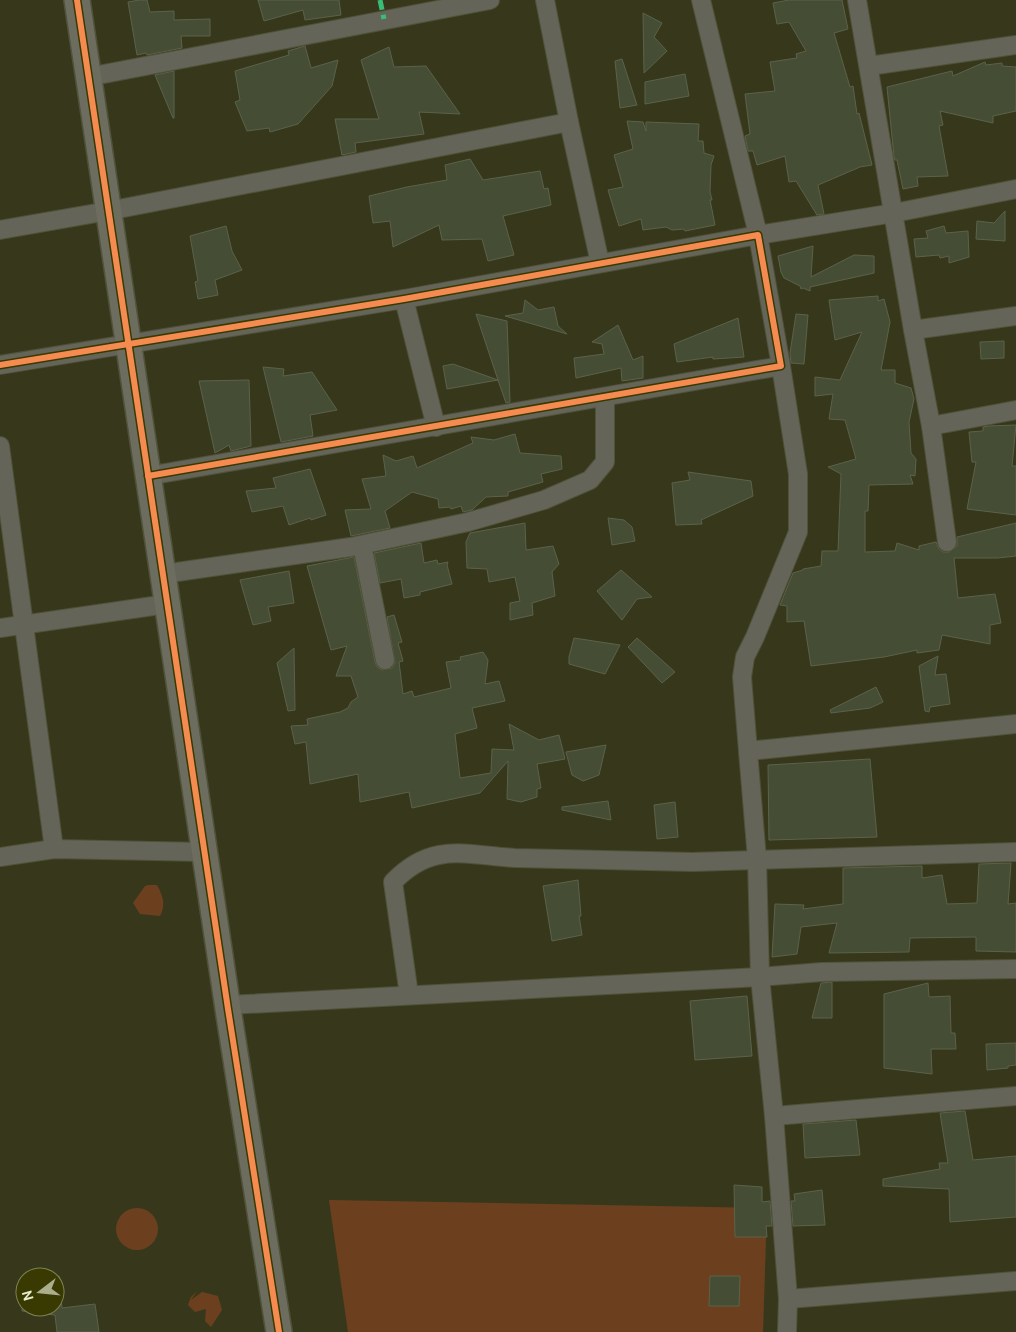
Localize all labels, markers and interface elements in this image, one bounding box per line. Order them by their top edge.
north arrow [15,1267,65,1317]
text: N [17,1288,38,1303]

